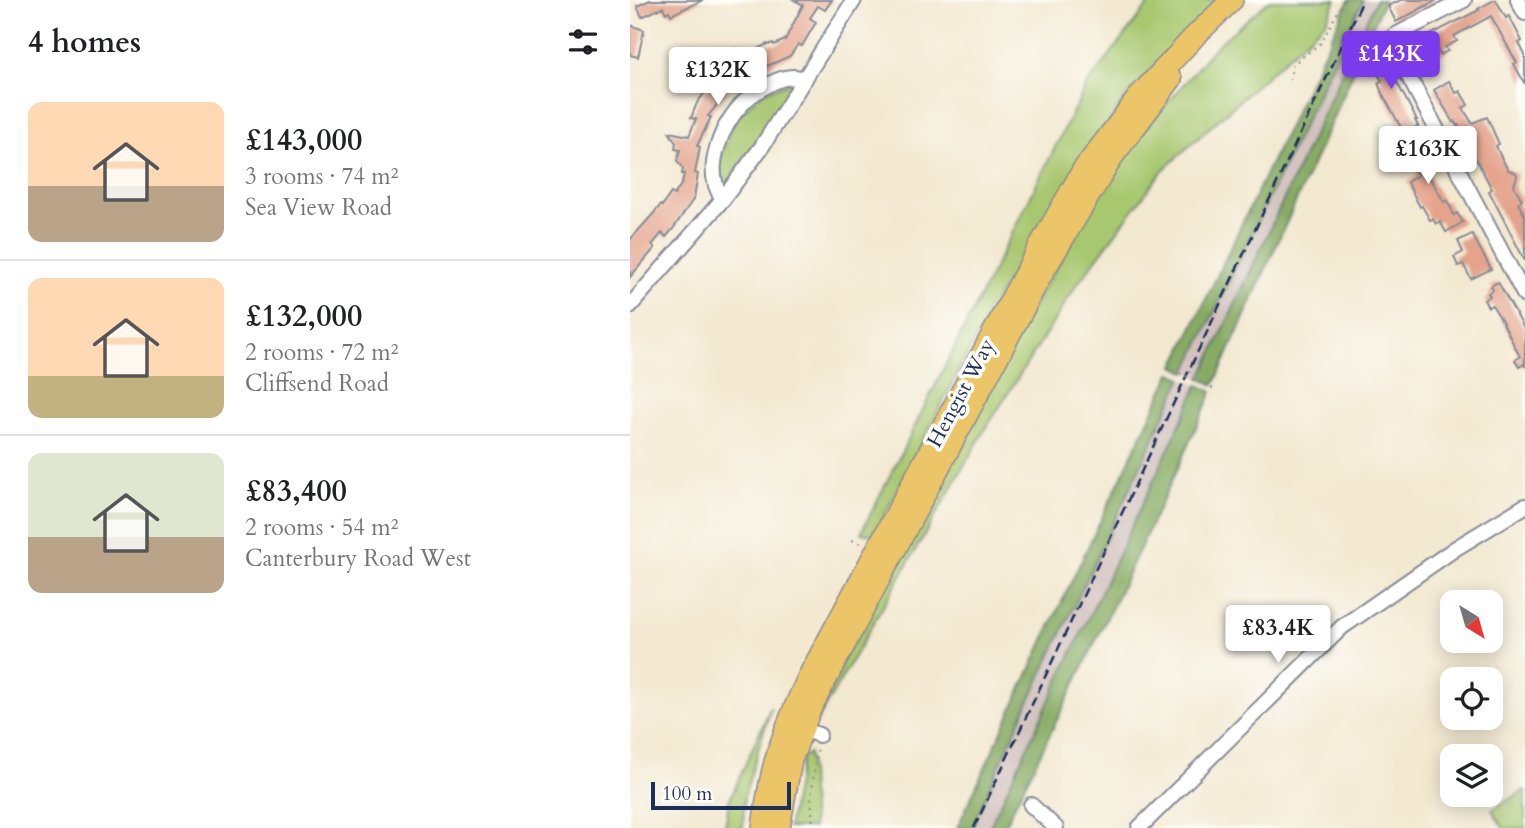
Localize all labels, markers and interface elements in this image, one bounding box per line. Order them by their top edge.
text: 4 homes [28,22,141,63]
icon: filters [564,23,602,61]
pin: £143K [1342,32,1440,91]
text: £143K [1358,38,1424,69]
pin: £132K [669,48,767,107]
text: £132K [685,54,751,85]
text: £143,000 [245,120,362,161]
pin: £163K [1379,127,1477,186]
icon: home [84,130,168,214]
text: £163K [1395,133,1461,164]
text: 3 rooms · 74 m² [245,161,398,192]
text: Sea View Road [245,192,392,223]
text: £132,000 [245,296,362,337]
icon: home [84,306,168,390]
street label: Hengist Way [920,333,1002,453]
text: 2 rooms · 72 m² [245,337,398,368]
text: Cliffsend Road [245,368,389,399]
text: £83,400 [245,471,347,512]
icon: home [84,481,168,565]
text: 2 rooms · 54 m² [245,512,398,543]
text: Canterbury Road West [245,543,471,574]
north arrow [1440,590,1503,653]
map controls [1440,590,1503,807]
pin: £83.4K [1221,606,1335,665]
text: £83.4K [1241,612,1315,643]
button: locate [1440,667,1503,730]
button: layers [1440,744,1503,807]
scale bar [651,779,791,811]
text: 100 m [662,781,712,807]

